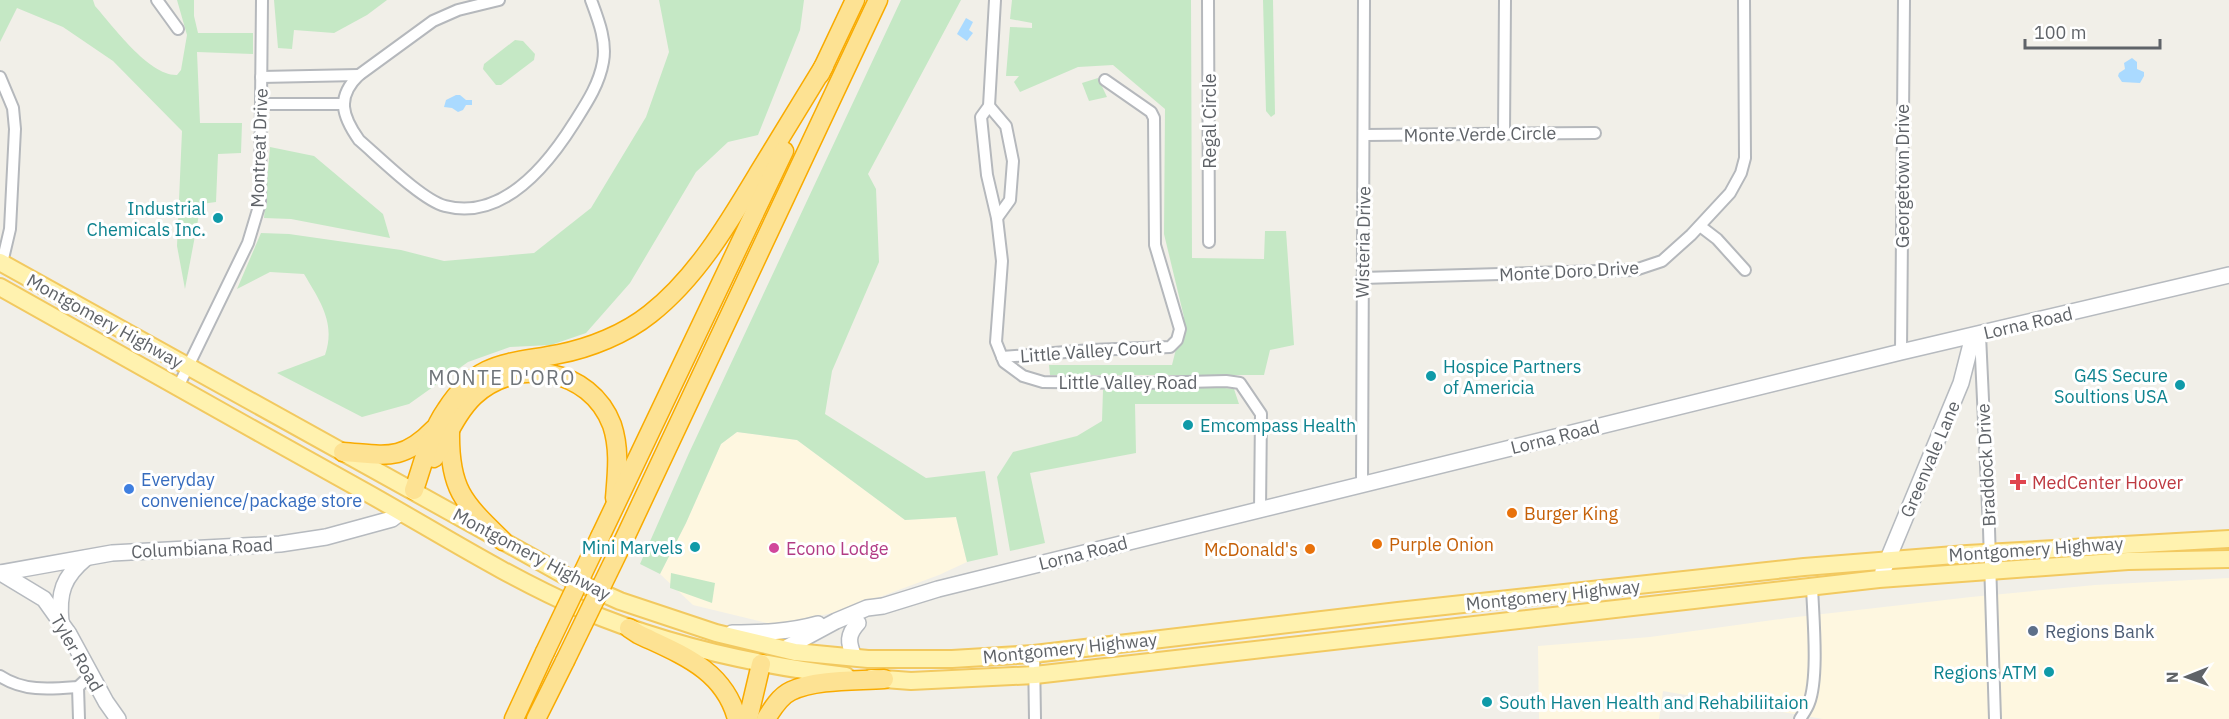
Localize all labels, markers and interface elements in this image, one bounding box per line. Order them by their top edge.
scale bar [2025,12,2160,50]
text: 100 m [2034,21,2086,44]
street label: Regal Circle [1198,73,1221,169]
street label: Montreat Drive [245,88,273,208]
street label: Georgetown Drive [1891,104,1914,248]
street label: Monte Verde Circle [1403,121,1557,147]
street label: Wisteria Drive [1351,186,1375,298]
place label: Industrial Chemicals Inc. [87,197,206,241]
marker: Industrial Chemicals Inc. [211,211,225,225]
street label: Monte Doro Drive [1498,256,1640,286]
street label: Montgomery Highway [23,268,187,374]
street label: Lorna Road [1981,302,2075,344]
street label: Little Valley Court [1019,335,1163,367]
place label: Hospice Partners of Americia [1443,355,1581,399]
district label: MONTE D'ORO [428,364,576,391]
place label: G4S Secure Soultions USA [2054,364,2168,408]
marker: Hospice Partners of Americia [1424,369,1438,383]
street label: Little Valley Road [1058,371,1198,394]
marker: G4S Secure Soultions USA [2173,378,2187,392]
street label: Greenvale Lane [1895,397,1965,521]
street label: Braddock Drive [1971,403,2001,527]
place label: Emcompass Health [1200,414,1356,437]
street label: Lorna Road [1508,415,1602,459]
marker: Emcompass Health [1181,418,1195,432]
place label: Everyday convenience/package store [141,468,362,512]
place label: MedCenter Hoover [2032,471,2184,494]
marker: MedCenter Hoover [2009,473,2027,491]
marker: Everyday convenience/package store [122,482,136,496]
place label: Burger King [1524,502,1618,525]
street label: Montgomery Highway [449,503,615,605]
marker: Burger King [1505,506,1519,520]
street label: Lorna Road [1036,531,1130,575]
street label: Montgomery Highway [1948,531,2124,567]
street label: Columbiana Road [130,533,274,563]
place label: Purple Onion [1389,533,1494,556]
place label: Mini Marvels [582,536,683,559]
place label: Econo Lodge [786,537,889,560]
marker: Purple Onion [1370,537,1384,551]
place label: McDonald's [1204,538,1298,561]
marker: Mini Marvels [688,540,702,554]
marker: Econo Lodge [767,541,781,555]
marker: McDonald's [1303,542,1317,556]
street label: Montgomery Highway [1465,574,1641,616]
street label: Tyler Road [46,610,108,696]
place label: Regions Bank [2045,620,2155,643]
marker: Regions Bank [2026,624,2040,638]
street label: Montgomery Highway [982,627,1158,669]
north arrow [2157,647,2217,707]
place label: Regions ATM [1933,661,2037,684]
marker: Regions ATM [2042,665,2056,679]
text: N [2162,671,2182,683]
place label: South Haven Health and Rehabiliitaion [1499,691,1809,714]
marker: South Haven Health and Rehabiliitaion [1480,695,1494,709]

